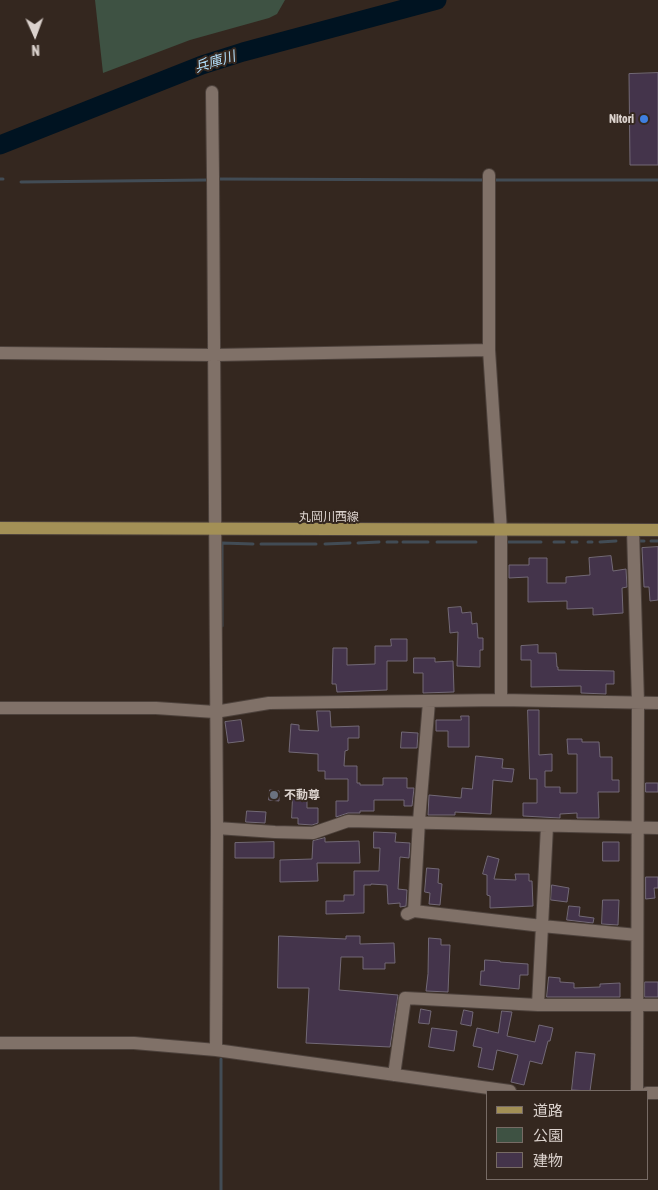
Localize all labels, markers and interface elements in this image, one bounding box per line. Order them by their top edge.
north arrow [10,10,60,60]
text: N [31,42,40,58]
water label: 兵庫川 [192,48,238,76]
place label: Nitori [609,112,634,126]
marker: Nitori [638,113,650,125]
street label: 丸岡川西線 [299,510,359,524]
place label: 不動尊 [284,788,320,802]
marker: 不動尊 [268,789,280,801]
legend [486,1090,648,1180]
text: 道路 [533,1102,563,1119]
text: 公園 [533,1127,563,1144]
text: 建物 [533,1152,563,1169]

